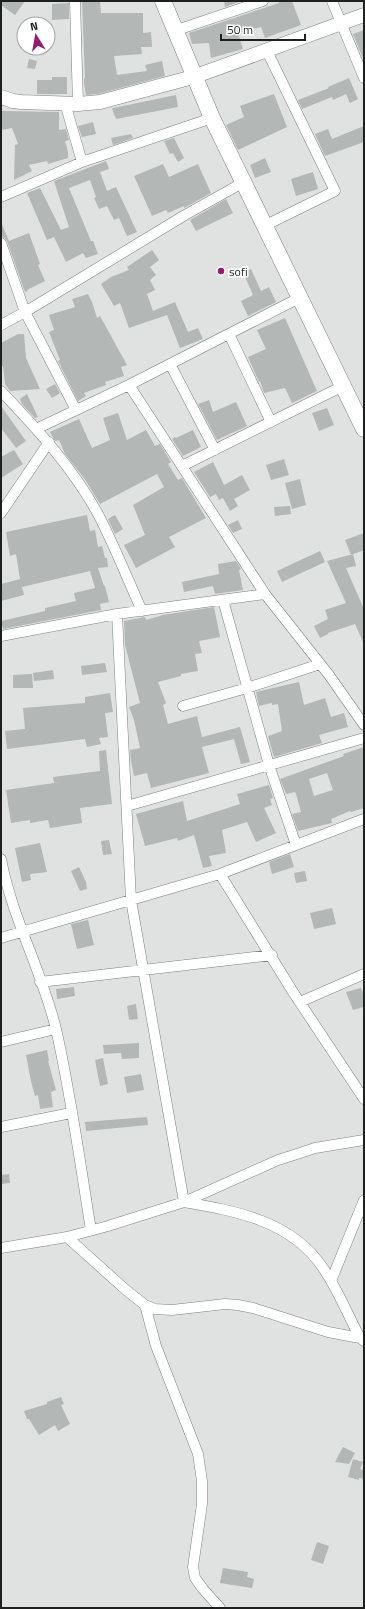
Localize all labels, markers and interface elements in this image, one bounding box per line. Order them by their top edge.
north arrow [16,16,56,56]
scale bar [221,16,305,42]
text: N [29,18,39,35]
text: 50 m [227,20,253,39]
place label: sofi [229,262,248,281]
marker: sofi [216,266,226,276]

